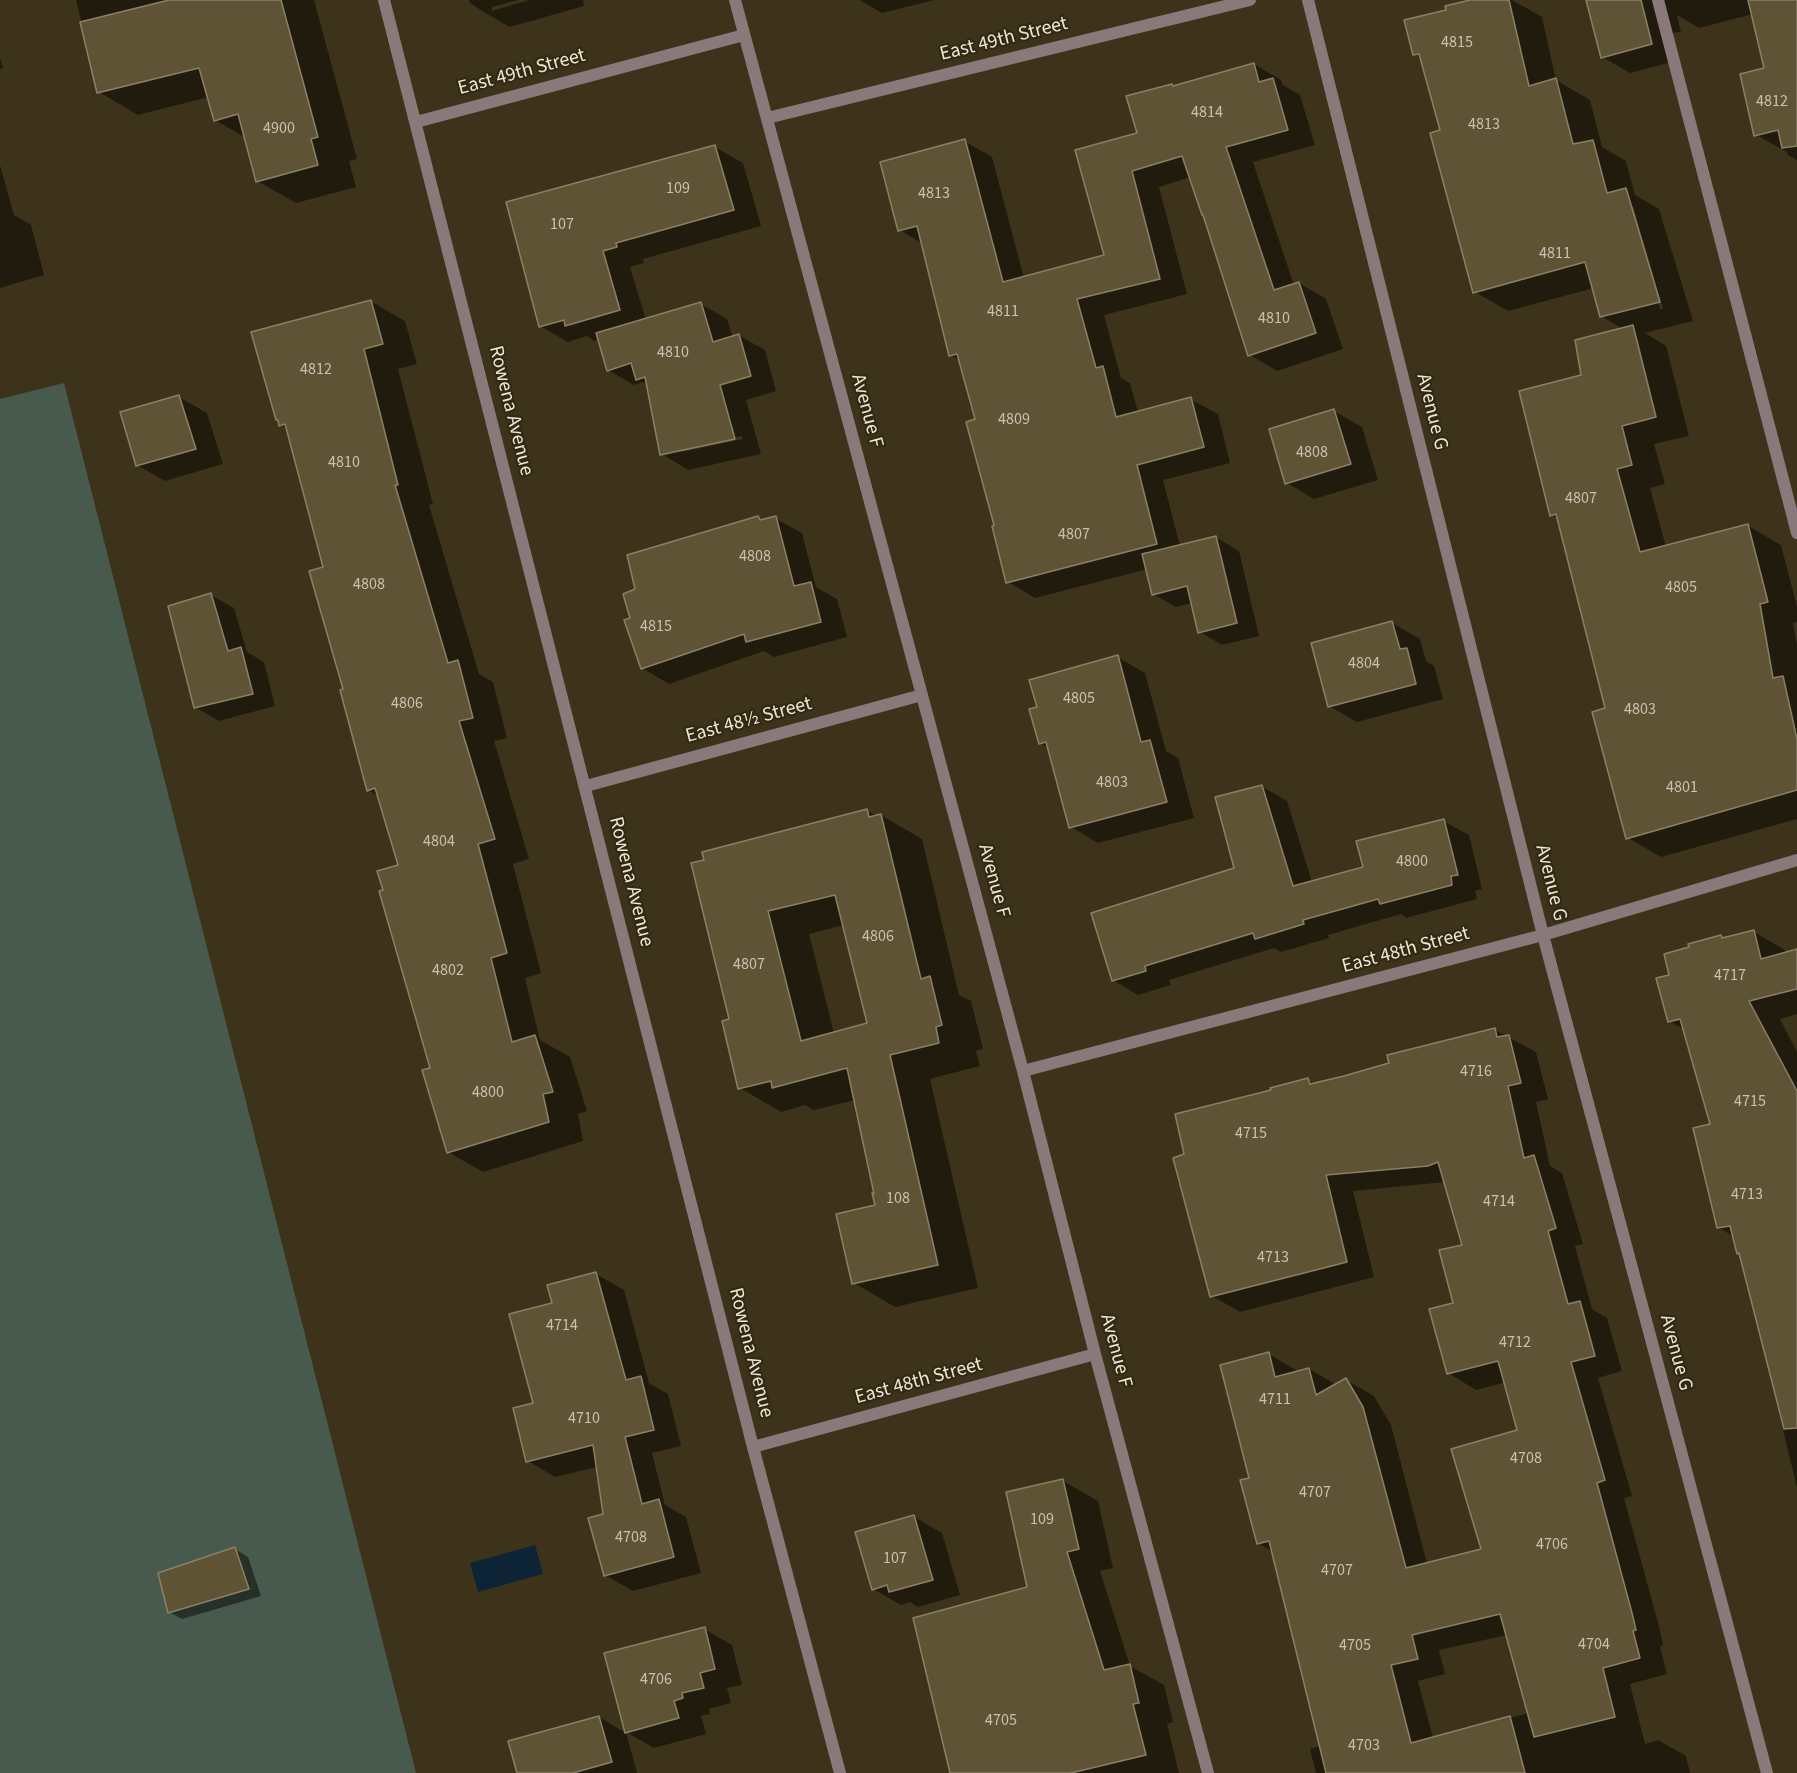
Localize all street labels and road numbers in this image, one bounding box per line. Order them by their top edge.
street label: East 49th Street [938,13,1070,67]
street label: East 49th Street [456,44,588,102]
street label: Rowena Avenue [482,344,538,478]
street label: Avenue F [845,371,887,451]
street label: Avenue G [1410,371,1452,453]
street label: East 48½ Street [683,693,815,749]
street label: Rowena Avenue [602,815,658,949]
street label: Avenue F [972,841,1014,921]
street label: Avenue G [1529,842,1571,924]
street label: East 48th Street [1340,922,1472,980]
street label: Rowena Avenue [722,1286,778,1420]
street label: Avenue F [1094,1311,1136,1391]
street label: Avenue G [1653,1312,1697,1394]
street label: East 48th Street [853,1353,985,1411]

